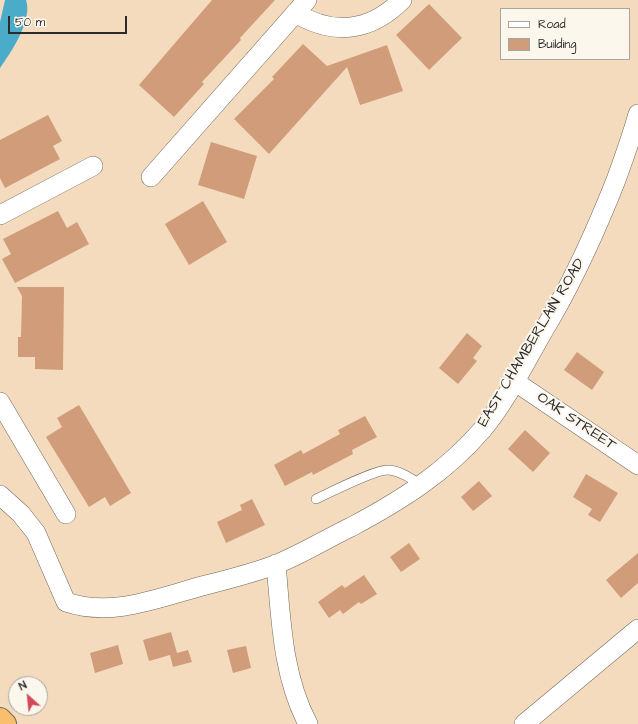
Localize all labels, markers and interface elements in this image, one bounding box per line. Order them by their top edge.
scale bar [10,8,129,34]
legend [500,8,630,60]
text: 50 m [15,14,45,31]
text: Road [538,16,566,33]
text: Building [538,36,576,53]
street label: EAST CHAMBERLAIN ROAD [475,256,589,430]
street label: OAK STREET [533,389,619,455]
north arrow [8,676,48,716]
text: N [16,678,29,694]

